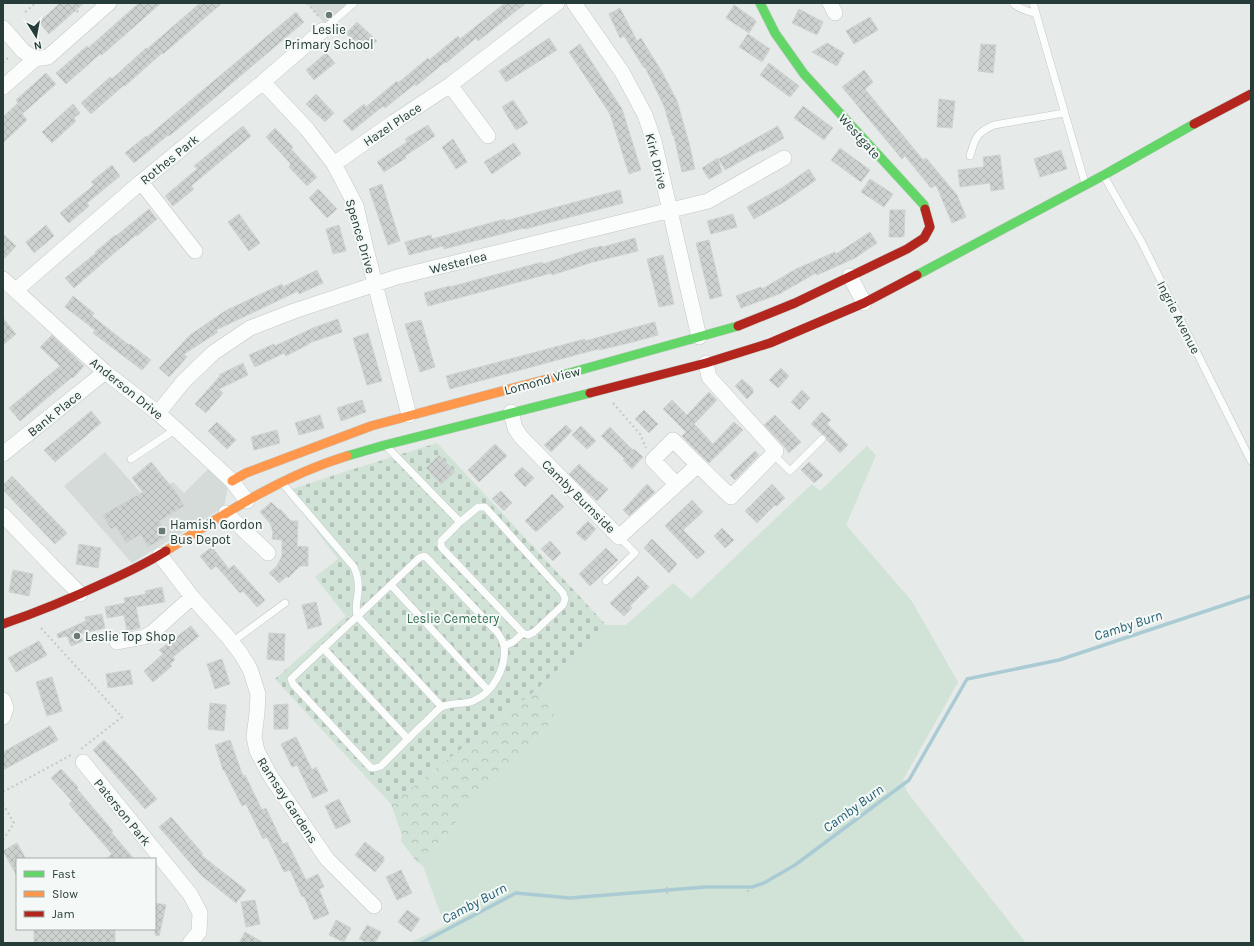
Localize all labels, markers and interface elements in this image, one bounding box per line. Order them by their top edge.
marker: Leslie Primary School [324,10,334,20]
north arrow [16,16,56,56]
place label: Leslie Primary School [284,22,374,52]
text: N [33,38,43,52]
street label: Hazel Place [360,99,424,149]
street label: Westgate [835,111,884,162]
street label: Rothes Park [137,131,202,187]
street label: Kirk Drive [642,132,671,191]
street label: Spence Drive [343,197,378,275]
street label: Westerlea [428,248,488,277]
street label: Ingrie Avenue [1154,278,1204,357]
street label: Anderson Drive [87,354,166,423]
street label: Lomond View [502,363,582,398]
street label: Bank Place [24,387,84,440]
street label: Camby Burnside [539,457,619,536]
place label: Hamish Gordon Bus Depot [170,517,262,547]
marker: Hamish Gordon Bus Depot [157,526,167,536]
water label: Camby Burn [1092,606,1164,645]
park label: Leslie Cemetery [407,611,499,626]
place label: Leslie Top Shop [85,629,176,644]
marker: Leslie Top Shop [72,631,82,641]
street label: Ramsay Gardens [254,754,321,846]
street label: Paterson Park [91,776,154,849]
water label: Camby Burn [820,781,887,836]
legend [16,858,156,930]
text: Fast [52,867,76,881]
water label: Camby Burn [439,879,510,928]
text: Slow [52,887,78,901]
text: Jam [52,907,75,921]

